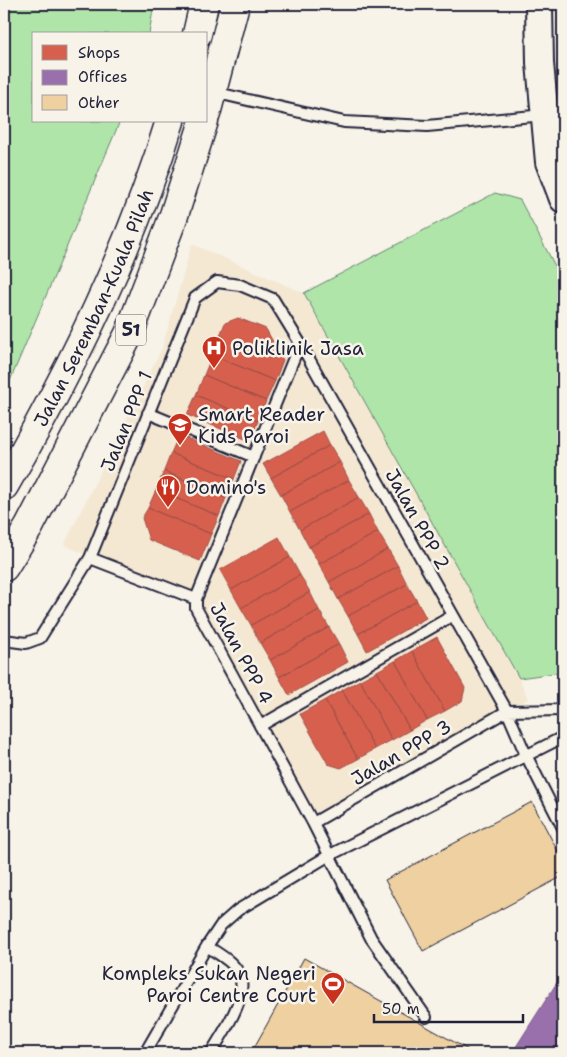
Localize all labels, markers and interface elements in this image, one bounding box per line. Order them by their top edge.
legend [32,32,208,122]
text: Shops [78,43,120,63]
text: Offices [78,67,127,87]
text: Other [78,93,120,113]
street label: Jalan Seremban-Kuala Pilah [28,185,159,431]
road number: 51 [116,314,146,346]
hospital icon: Poliklinik Jasa [201,335,227,369]
place label: Poliklinik Jasa [232,336,364,361]
street label: Jalan PPP 1 [95,367,158,475]
place label: Smart Reader Kids Paroi [198,402,325,449]
school or university icon: Smart Reader Kids Paroi [167,412,193,446]
street label: Jalan PPP 2 [380,464,456,574]
restaurant icon: Domino's [155,474,181,508]
place label: Domino's [186,475,266,500]
street label: Jalan PPP 4 [204,598,279,708]
street label: Jalan PPP 3 [347,714,456,791]
place label: Kompleks Sukan Negeri Paroi Centre Court [102,961,316,1008]
sports icon: Kompleks Sukan Negeri Paroi Centre Court [320,971,346,1005]
scale bar [374,992,523,1024]
text: 50 m [382,999,420,1019]

